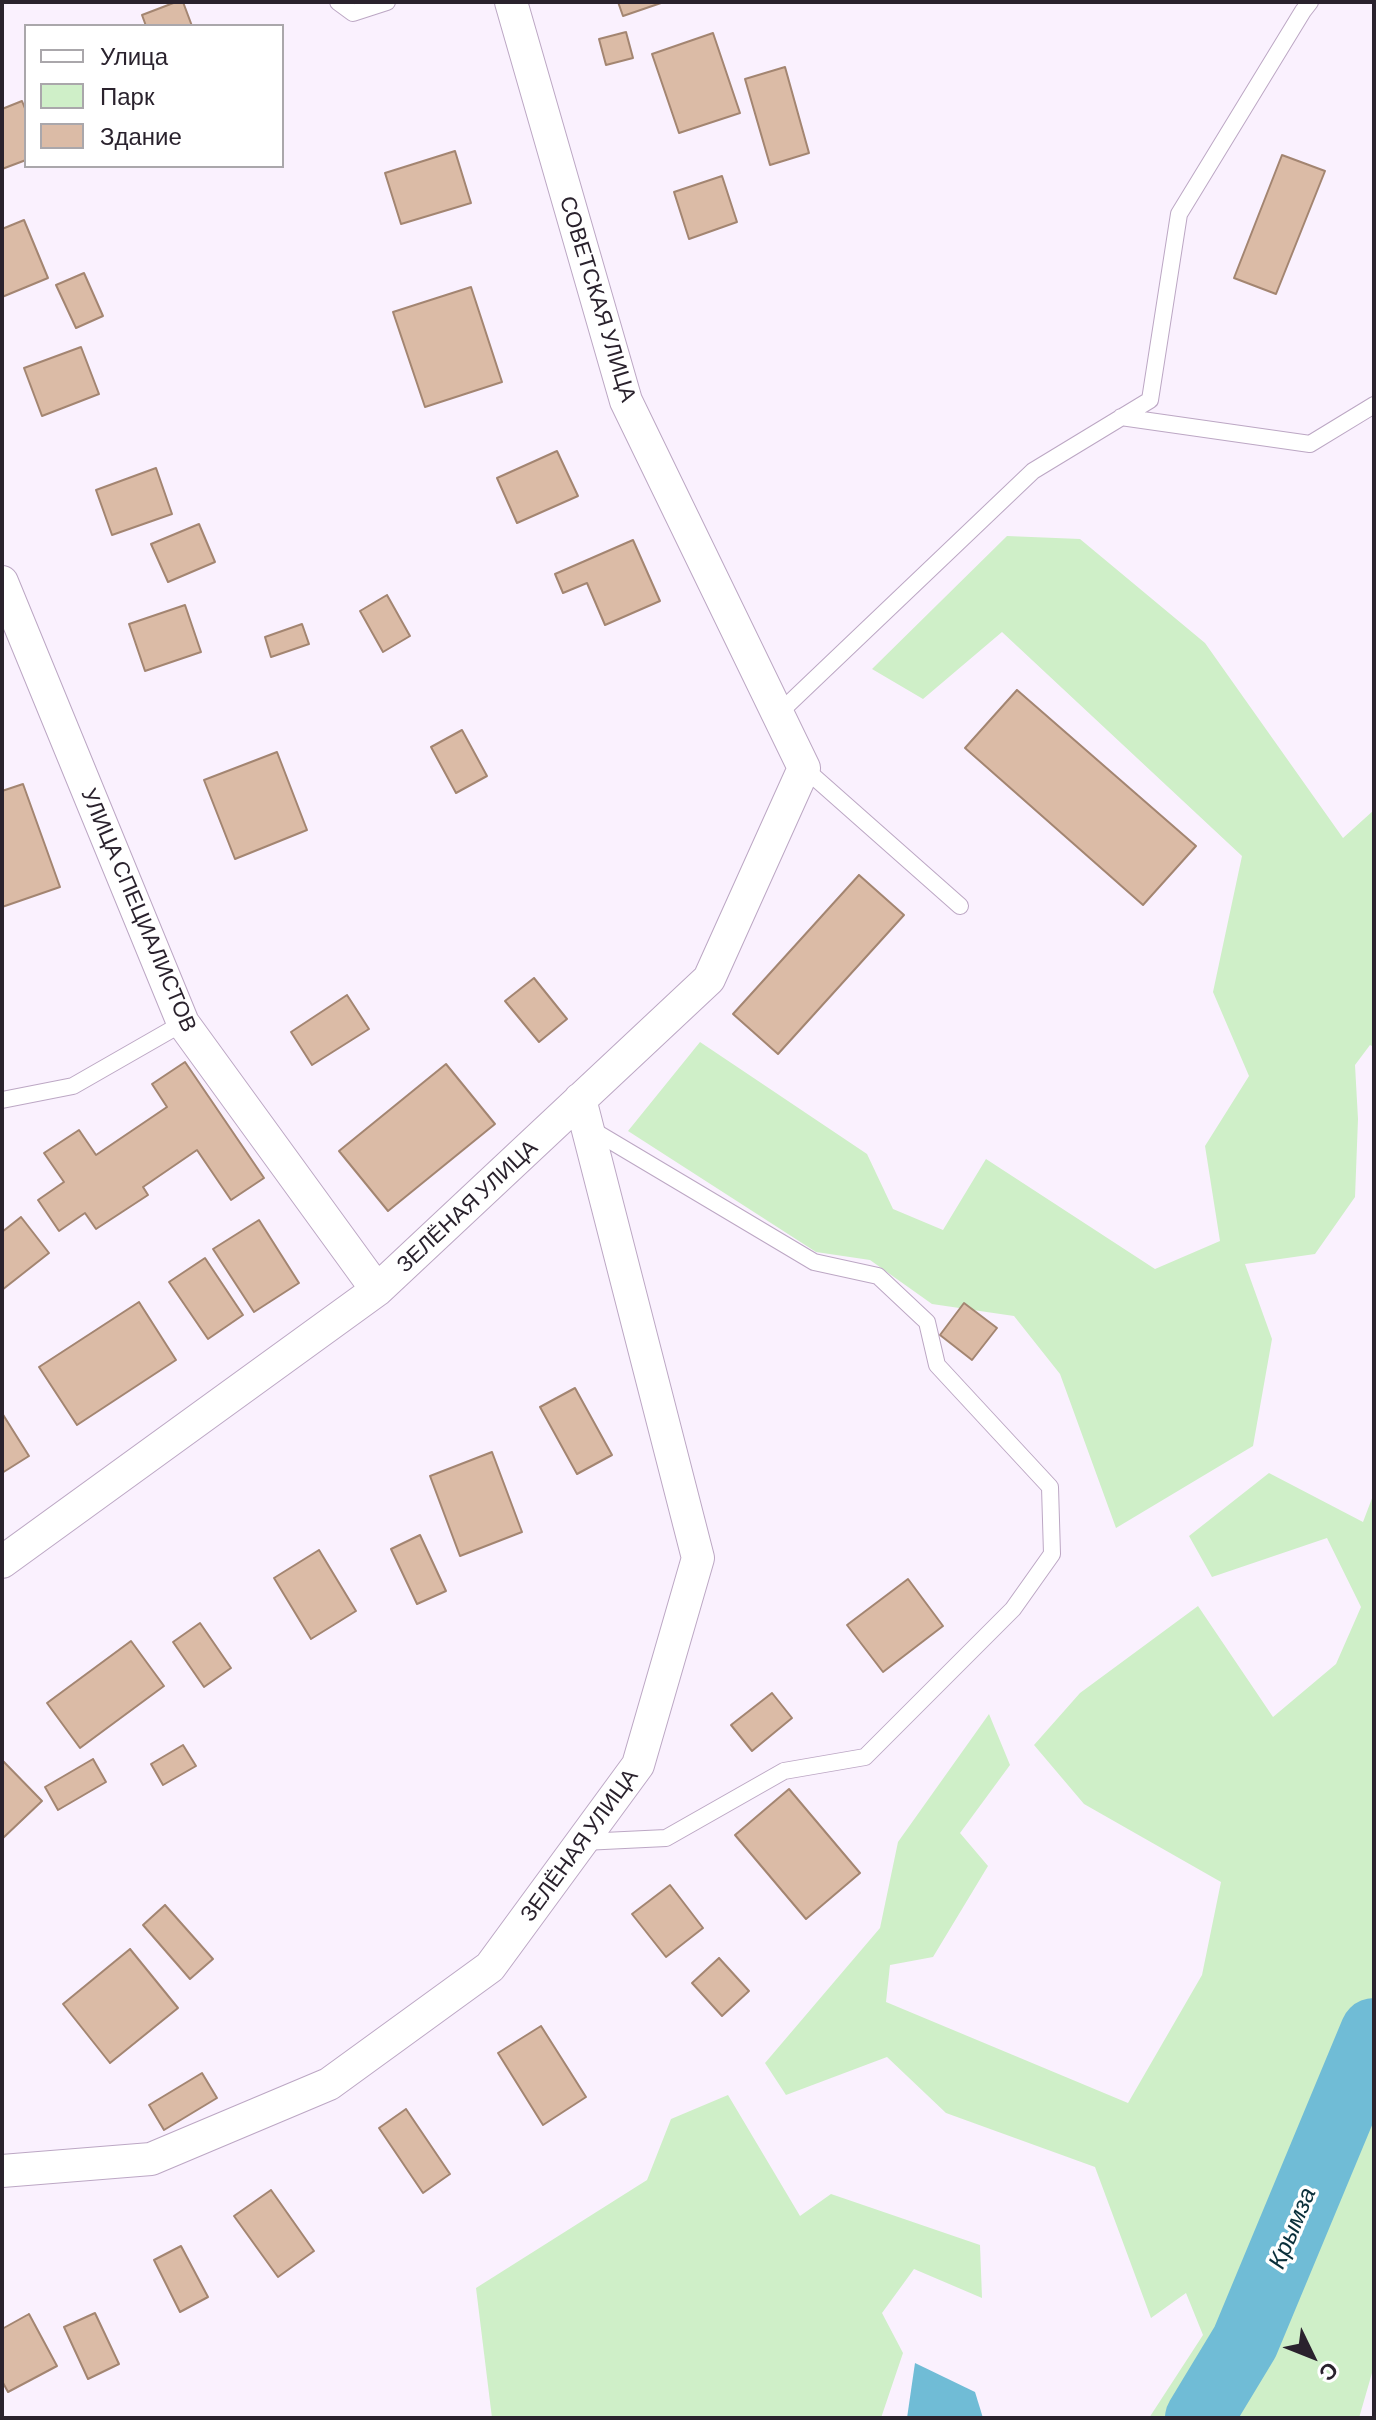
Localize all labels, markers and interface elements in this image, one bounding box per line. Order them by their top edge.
legend [24,24,284,168]
text: Улица [100,41,168,70]
text: Парк [100,81,154,110]
text: Здание [100,121,182,150]
street label: СОВЕТСКАЯ УЛИЦА [554,193,642,405]
street label: УЛИЦА СПЕЦИАЛИСТОВ [76,784,202,1036]
street label: ЗЕЛЁНАЯ УЛИЦА [391,1134,543,1278]
street label: ЗЕЛЁНАЯ УЛИЦА [515,1763,643,1927]
water label: Крымза [1262,2183,1322,2273]
north arrow [1272,2316,1352,2396]
text: С [1315,2358,1344,2387]

